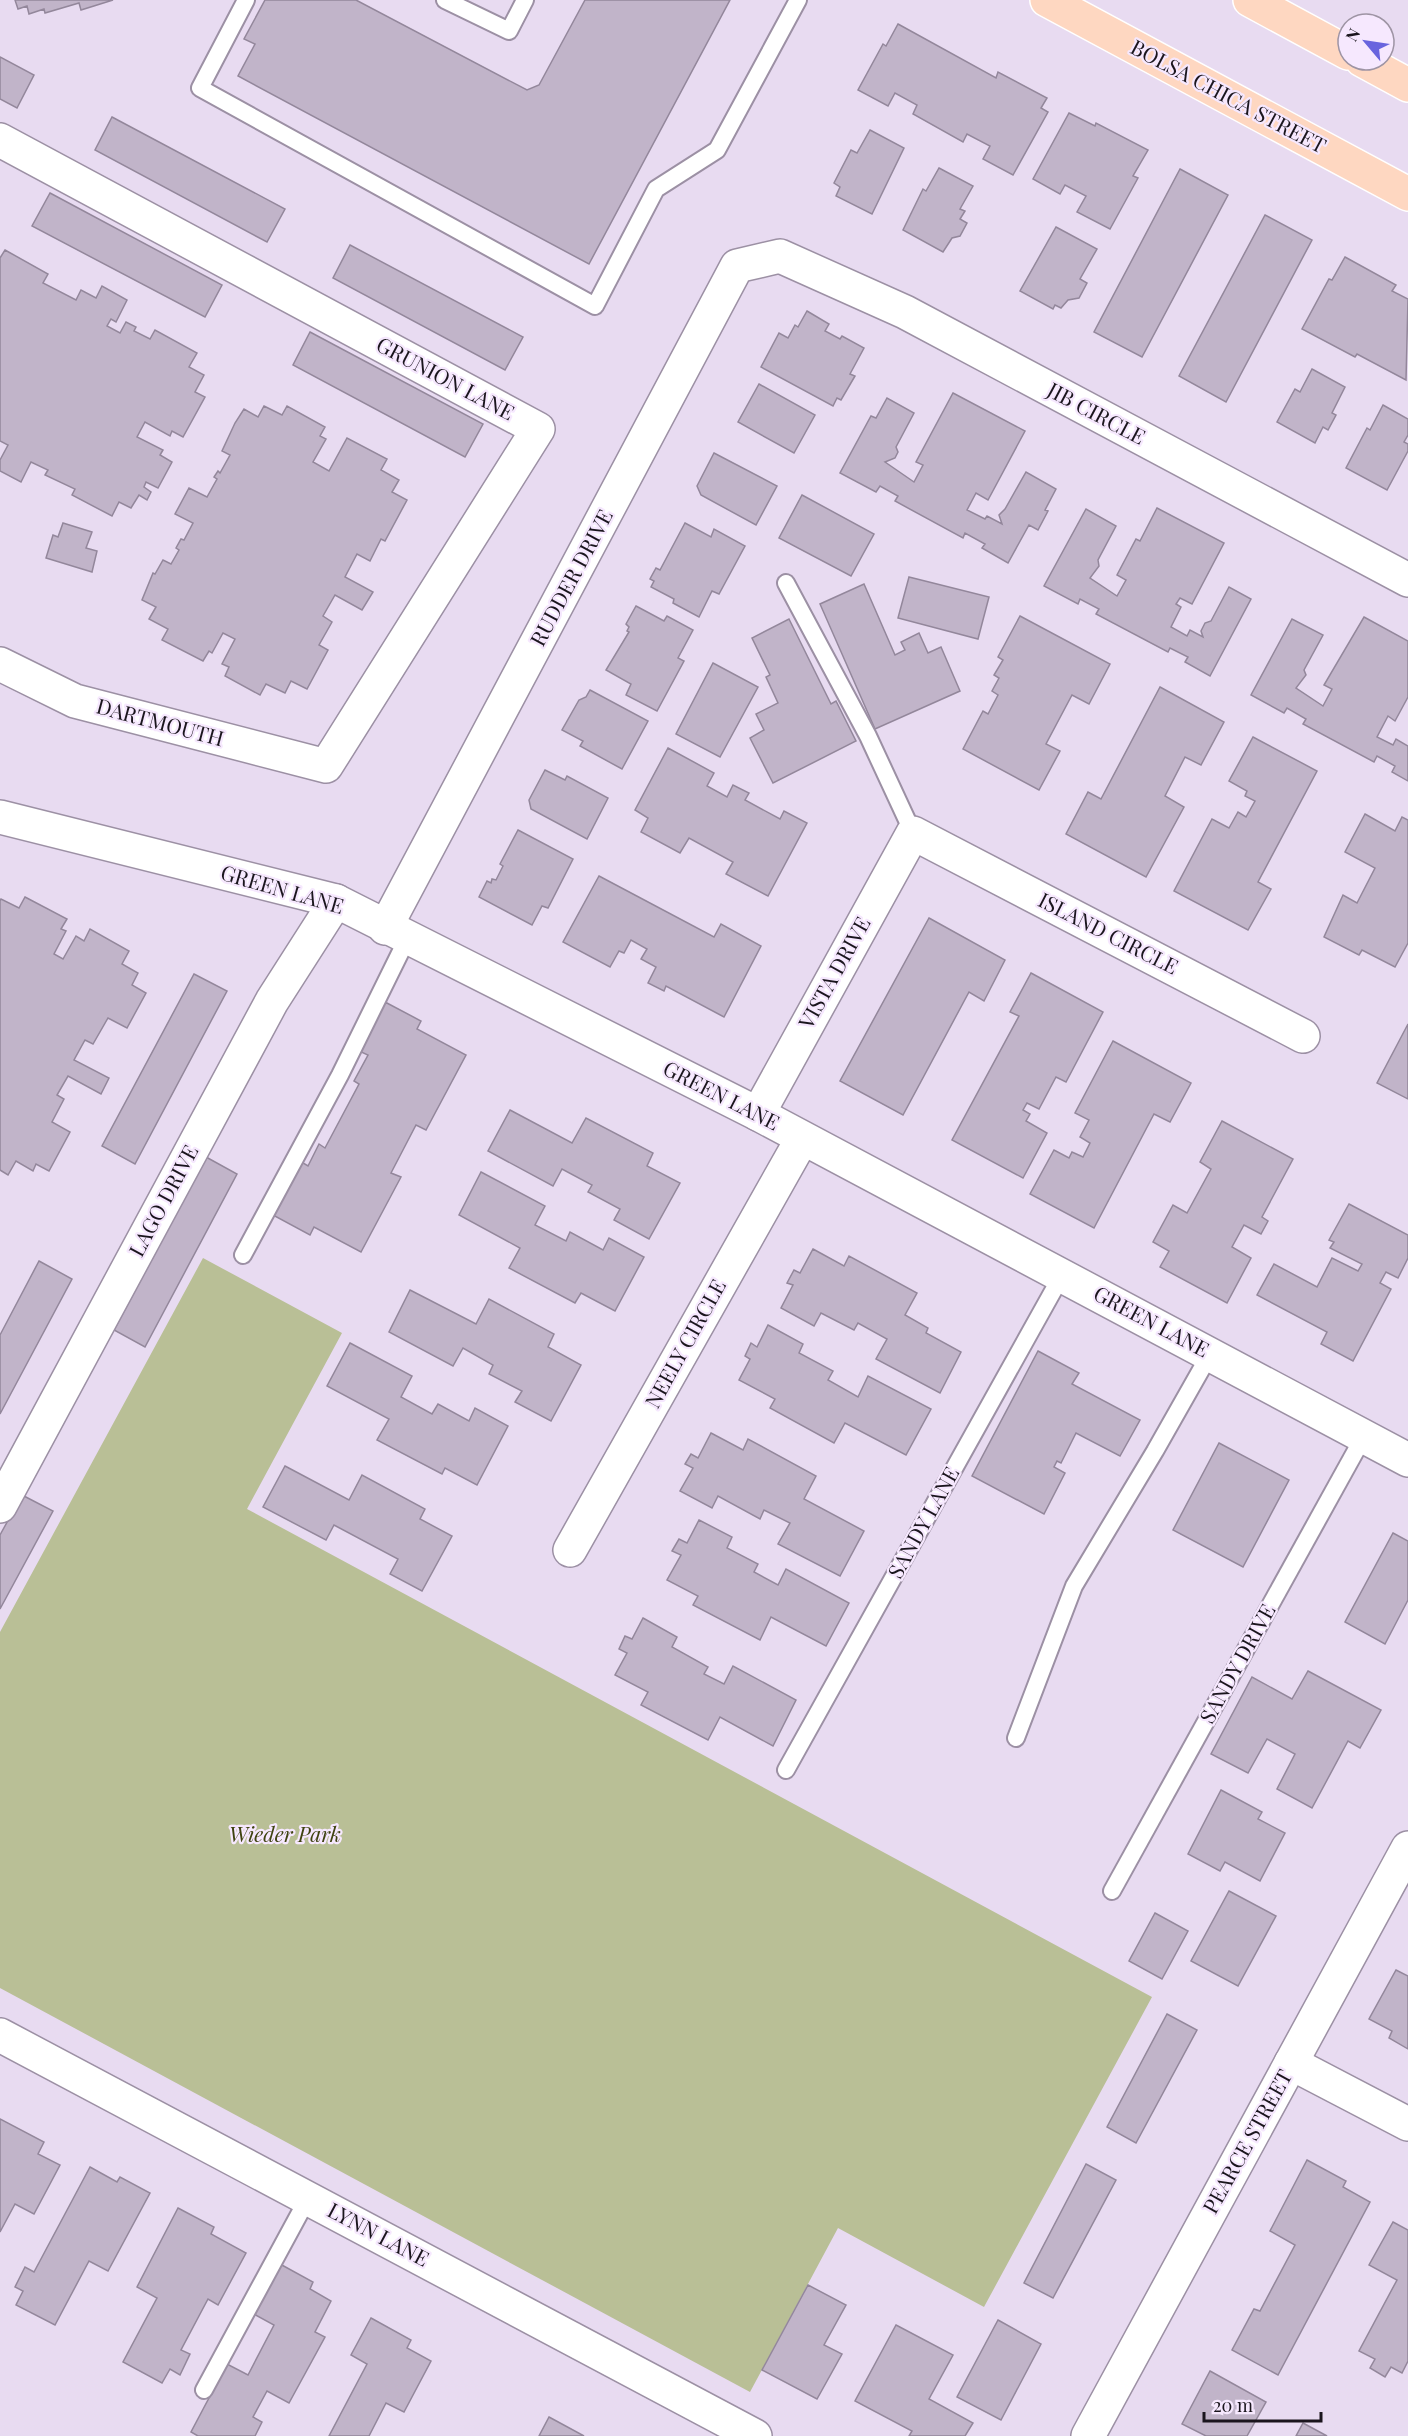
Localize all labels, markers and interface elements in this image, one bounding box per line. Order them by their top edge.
north arrow [1336,12,1396,72]
text: N [1340,24,1365,45]
street label: BOLSA CHICA STREET [1126,32,1331,159]
street label: GRUNION LANE [372,329,520,425]
street label: JIB CIRCLE [1042,374,1151,450]
street label: RUDDER DRIVE [522,504,618,650]
street label: DARTMOUTH [94,691,227,752]
street label: GREEN LANE [218,857,347,919]
street label: ISLAND CIRCLE [1034,885,1184,980]
street label: VISTA DRIVE [790,911,876,1034]
street label: GREEN LANE [659,1053,785,1135]
street label: LAGO DRIVE [121,1139,203,1261]
street label: NEELY CIRCLE [637,1274,731,1412]
street label: GREEN LANE [1089,1278,1214,1362]
street label: SANDY LANE [880,1461,964,1583]
street label: SANDY DRIVE [1192,1598,1281,1728]
park label: Wieder Park [229,1819,341,1847]
street label: PEARCE STREET [1195,2064,1297,2218]
street label: LYNN LANE [323,2195,434,2272]
scale bar [1204,2385,1321,2423]
text: 20 m [1213,2393,1253,2417]

